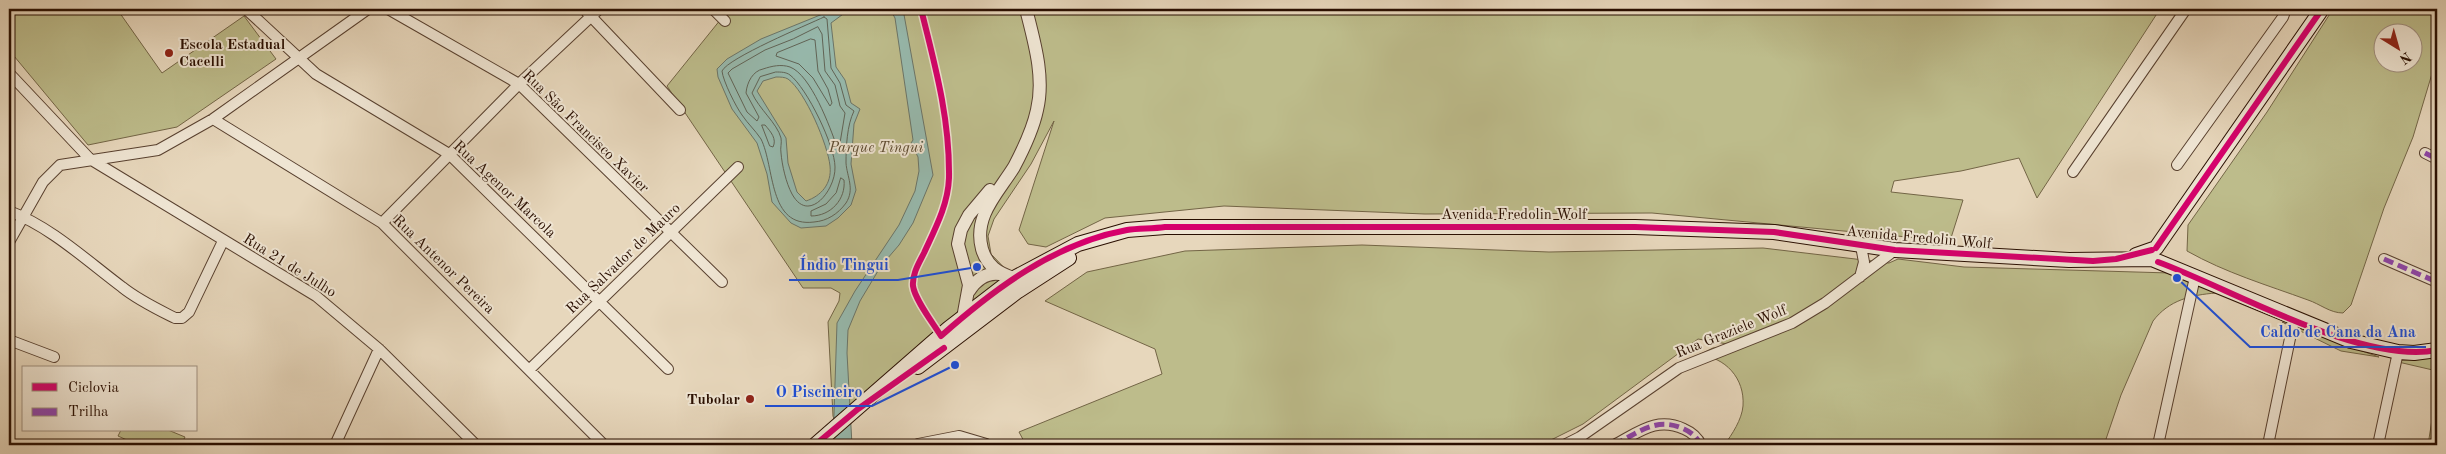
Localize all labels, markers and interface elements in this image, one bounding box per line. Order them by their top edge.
north arrow [2374,22,2424,72]
place label: Escola Estadual Cacelli [179,38,286,70]
marker: Escola Estadual Cacelli [163,47,175,59]
text: N [2396,49,2414,67]
street label: Rua São Francisco Xavier [519,68,651,196]
street label: Rua Agenor Marcola [450,139,559,242]
park label: Parque Tingui [828,141,923,156]
street label: Rua Salvador de Mauro [564,201,684,317]
street label: Avenida Fredolin Wolf [1441,208,1588,223]
street label: Rua Antenor Pereira [389,213,497,318]
street label: Avenida Fredolin Wolf [1845,225,1993,252]
street label: Rua 21 de Julho [240,232,338,301]
callout: Índio Tingui [789,249,898,280]
text: Índio Tingui [799,254,889,274]
street label: Rua Graziele Wolf [1674,303,1790,362]
callout: Caldo de Cana da Ana [2250,316,2426,347]
text: Caldo de Cana da Ana [2260,325,2416,341]
legend [22,366,198,432]
callout: O Piscineiro [765,375,872,406]
text: Ciclovia [68,381,120,396]
text: O Piscineiro [775,385,863,401]
place label: Tubolar [687,393,740,408]
marker: Tubolar [744,393,756,405]
text: Trilha [68,405,109,420]

